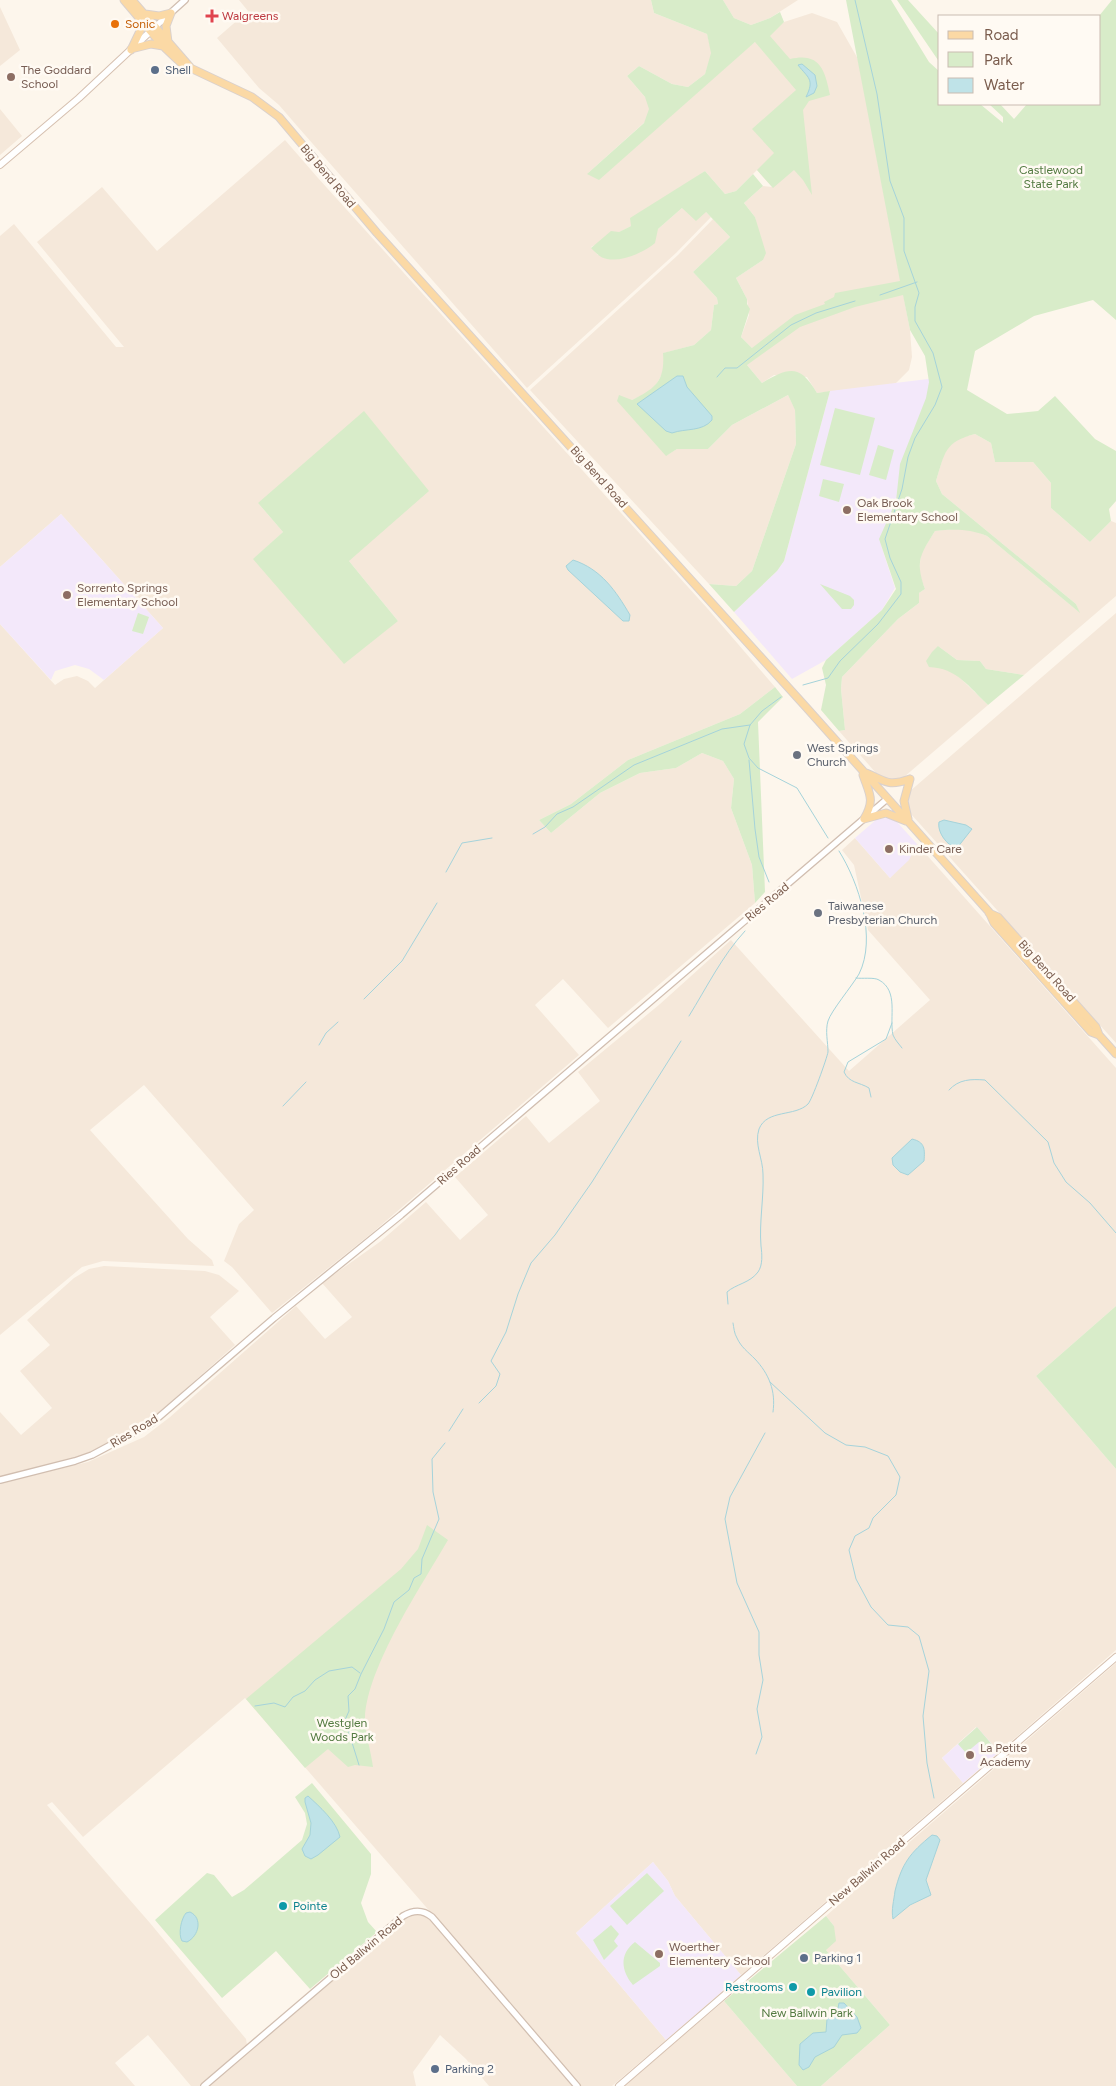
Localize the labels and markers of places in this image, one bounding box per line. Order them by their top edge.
place label: Walgreens [222,9,279,23]
marker: Walgreens [206,10,218,22]
place label: Sonic [125,17,156,31]
marker: Sonic [109,18,121,30]
place label: The Goddard School [21,63,91,91]
place label: Shell [165,63,191,77]
marker: Shell [149,64,161,76]
marker: The Goddard School [5,71,17,83]
place label: Oak Brook Elementary School [857,496,958,524]
marker: Oak Brook Elementary School [841,504,853,516]
place label: Sorrento Springs Elementary School [77,581,178,609]
marker: Sorrento Springs Elementary School [61,589,73,601]
place label: West Springs Church [807,741,879,769]
marker: West Springs Church [791,749,803,761]
place label: Kinder Care [899,842,962,856]
marker: Kinder Care [883,843,895,855]
place label: Taiwanese Presbyterian Church [828,899,938,927]
marker: Taiwanese Presbyterian Church [812,907,824,919]
place label: La Petite Academy [980,1741,1031,1769]
marker: La Petite Academy [964,1749,976,1761]
place label: Pointe [293,1899,328,1913]
marker: Pointe [277,1900,289,1912]
place label: Woerther Elementery School [669,1940,770,1968]
marker: Woerther Elementery School [653,1948,665,1960]
place label: Parking 1 [814,1951,861,1965]
marker: Parking 1 [798,1952,810,1964]
place label: Restrooms [725,1980,783,1994]
marker: Restrooms [787,1981,799,1993]
place label: Pavilion [821,1985,862,1999]
marker: Pavilion [805,1986,817,1998]
place label: Parking 2 [445,2062,494,2076]
marker: Parking 2 [429,2063,441,2075]

